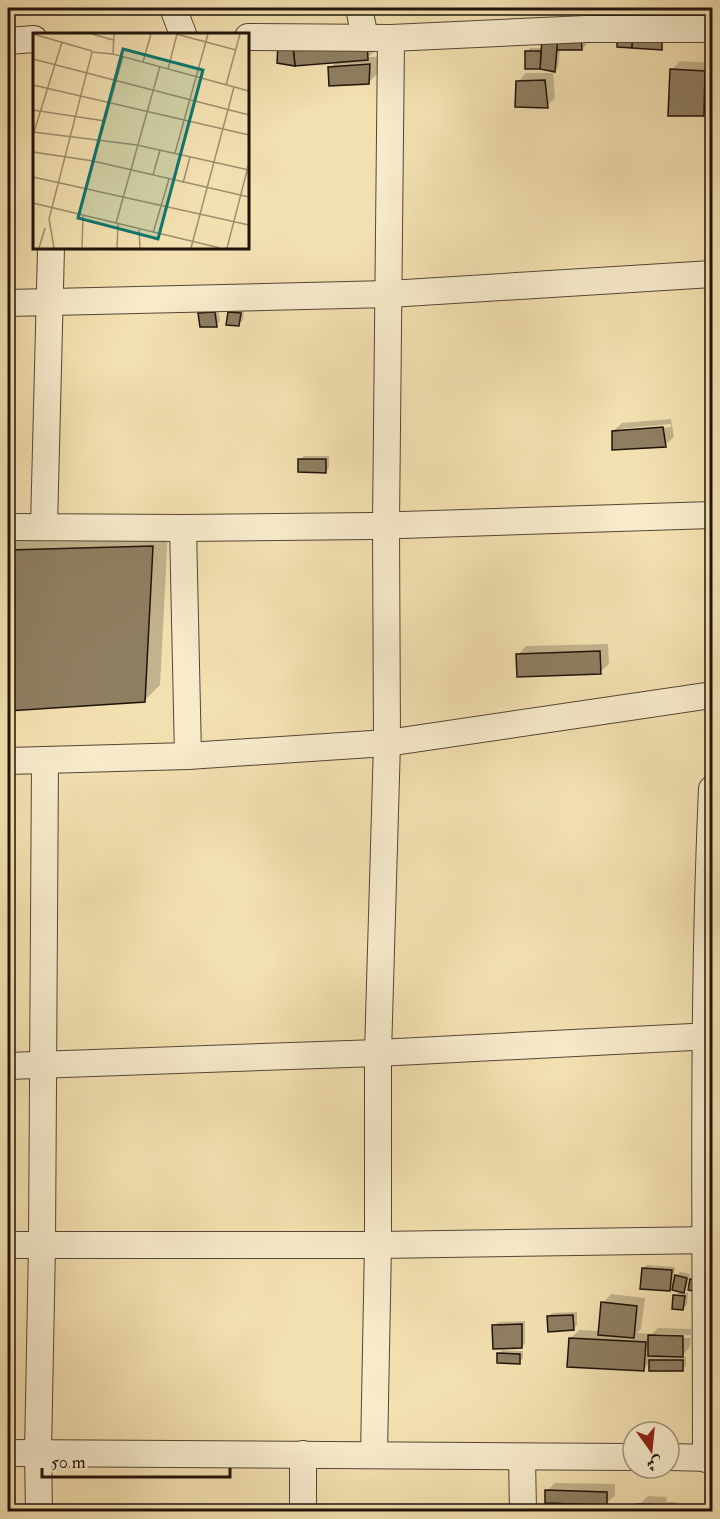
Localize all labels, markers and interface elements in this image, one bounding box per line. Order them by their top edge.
inset map [33,33,249,249]
north arrow [621,1420,681,1480]
scale bar [42,1441,230,1479]
text: 50 m [51,1451,86,1474]
text: ش [644,1452,665,1475]

